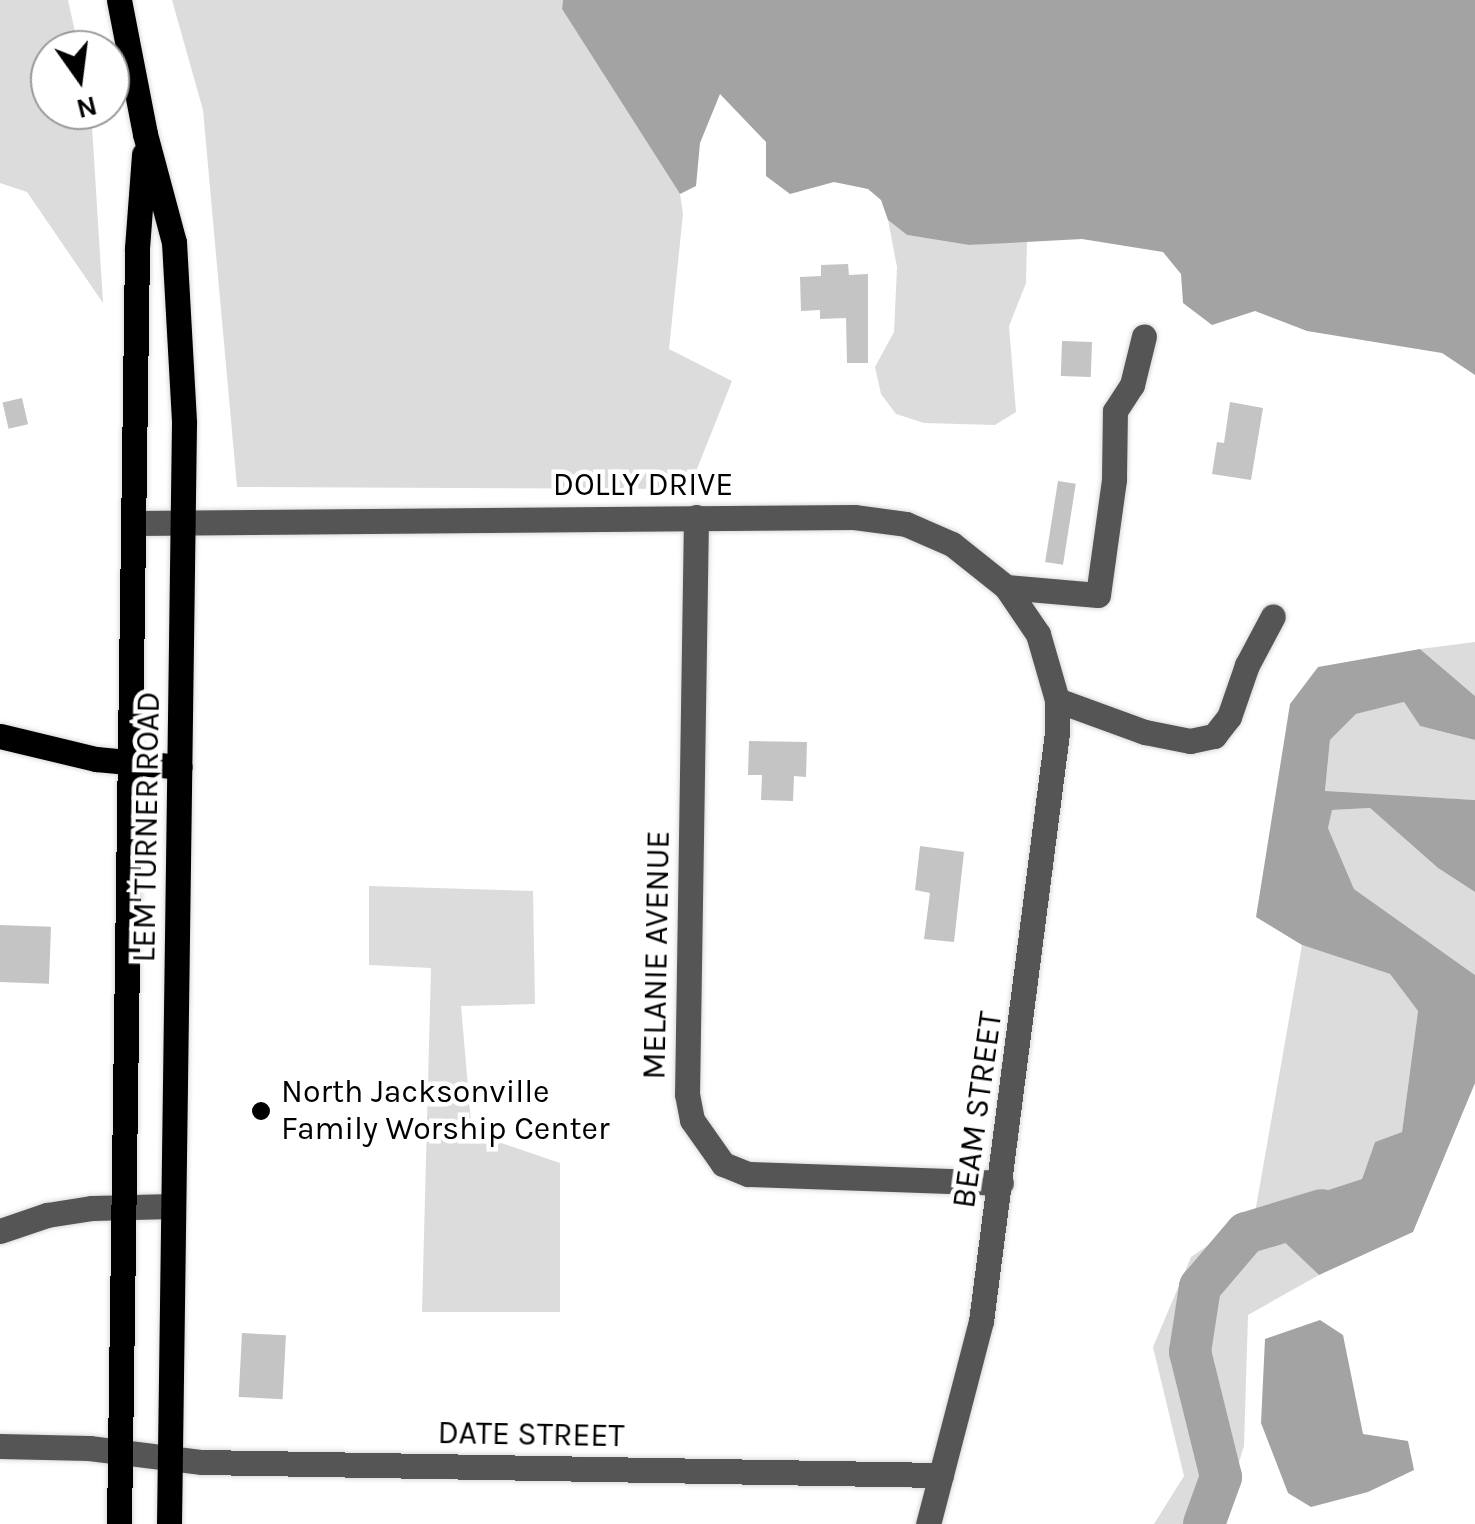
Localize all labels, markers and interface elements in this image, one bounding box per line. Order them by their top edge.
north arrow [30,30,130,130]
text: N [73,89,101,126]
street label: DOLLY DRIVE [553,466,733,504]
street label: LEM TURNER ROAD [125,691,169,963]
street label: MELANIE AVENUE [636,830,678,1080]
street label: BEAM STREET [945,1009,1011,1211]
place label: North Jacksonville Family Worship Center [281,1074,610,1149]
marker: North Jacksonville Family Worship Center [250,1100,272,1122]
street label: DATE STREET [437,1414,625,1456]

